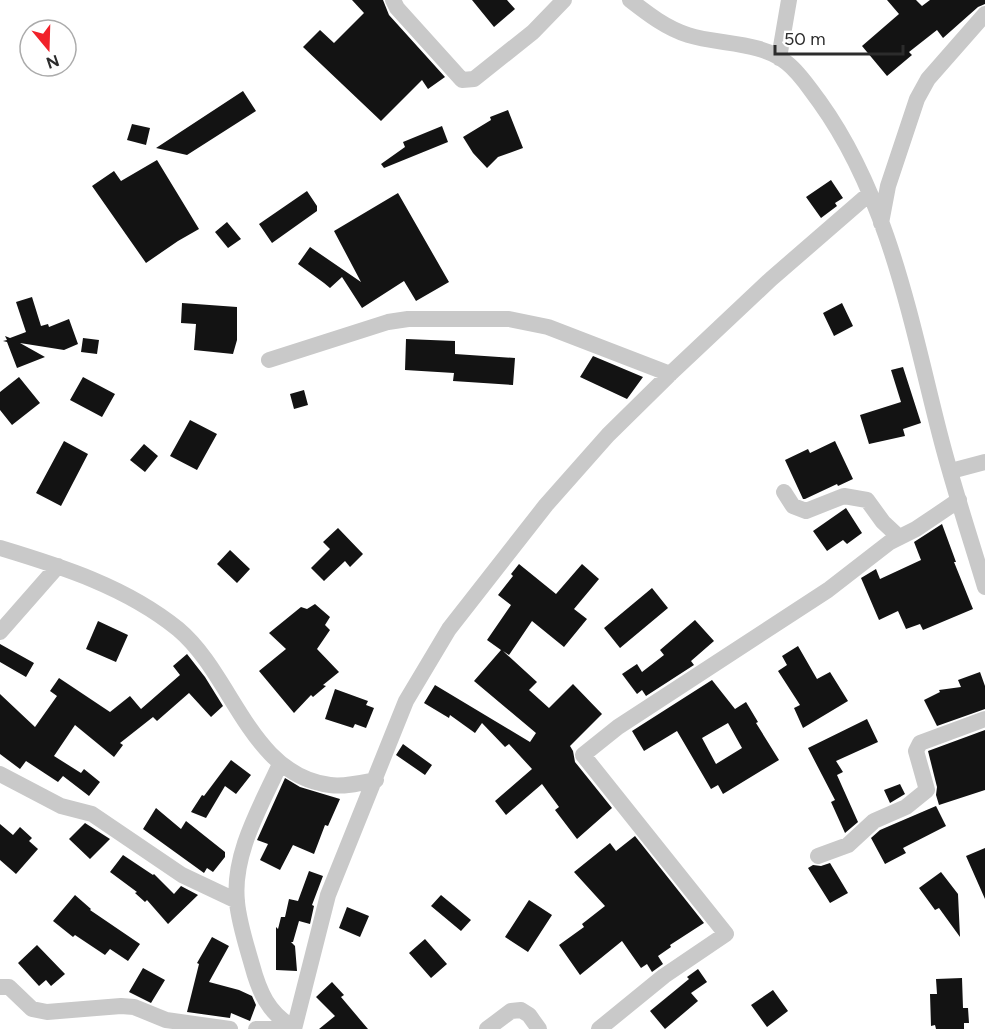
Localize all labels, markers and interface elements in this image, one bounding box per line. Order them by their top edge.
north arrow [18,18,78,78]
scale bar [775,18,902,56]
text: 50 m [784,28,826,50]
text: N [44,51,62,73]

